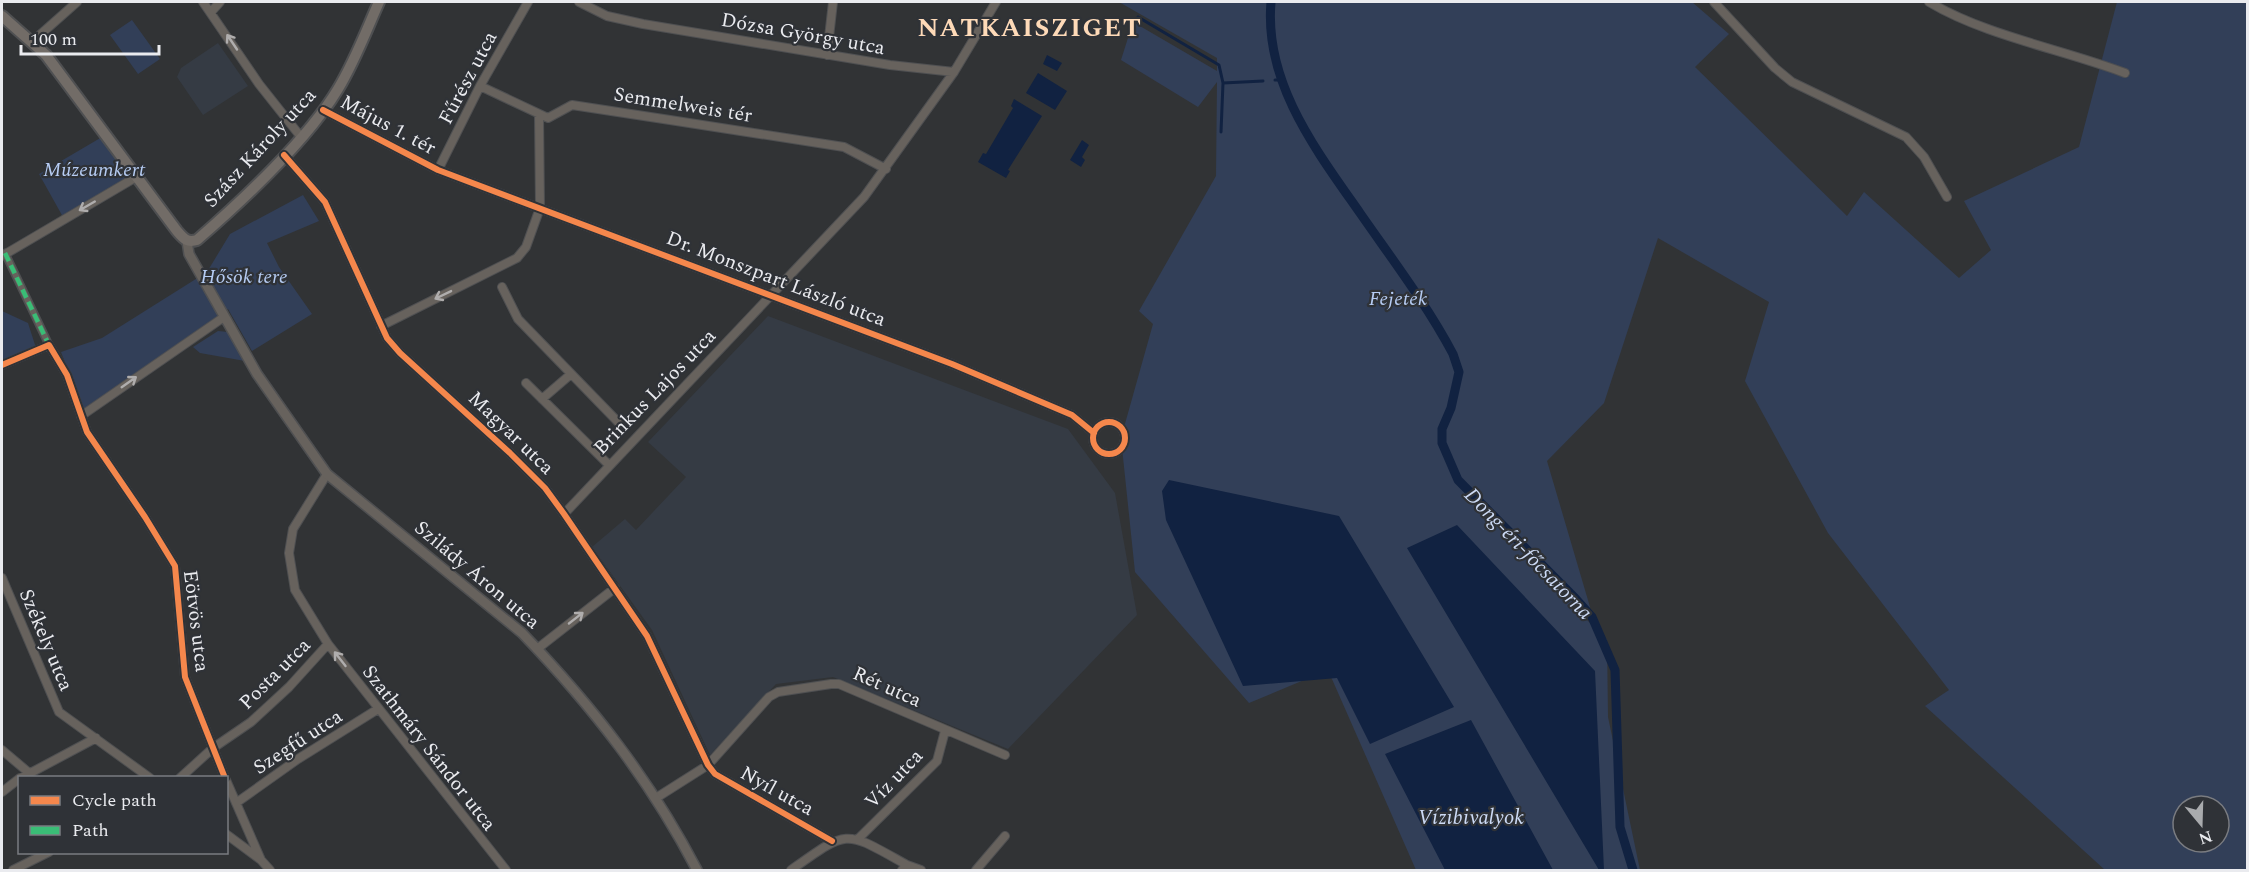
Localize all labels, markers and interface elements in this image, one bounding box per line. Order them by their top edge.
street label: Dózsa György utca [719,5,888,63]
district label: NATKAISZIGET [917,8,1143,48]
scale bar [21,18,159,56]
text: 100 m [30,26,77,53]
street label: Fűrész utca [431,26,505,130]
one-way arrow [225,34,238,51]
street label: Semmelweis tér [612,79,755,131]
street label: Szász Károly utca [197,81,324,215]
street label: Május 1. tér [335,87,441,163]
park label: Múzeumkert [43,155,146,185]
one-way arrow [79,200,96,212]
street label: Dr. Monszpart László utca [662,223,890,335]
park label: Hősök tere [200,262,288,292]
park label: Fejeték [1369,284,1428,314]
one-way arrow [434,290,452,302]
street label: Brinkus Lajos utca [587,322,723,462]
one-way arrow [121,376,137,388]
street label: Magyar utca [461,384,561,482]
water label: Dong-éri-főcsatorna [1456,480,1600,628]
street label: Szilády Áron utca [408,513,547,637]
street label: Eötvös utca [175,568,217,674]
street label: Székely utca [11,584,81,696]
one-way arrow [568,612,584,625]
street label: Posta utca [232,631,318,717]
one-way arrow [333,652,346,668]
street label: Szathmáry Sándor utca [355,659,504,838]
street label: Rét utca [848,659,926,716]
street label: Szegfű utca [247,702,349,782]
street label: Víz utca [858,742,930,816]
street label: Nyíl utca [735,758,820,824]
legend [18,776,228,854]
text: Cycle path [72,787,157,814]
north arrow [2171,794,2231,854]
water label: Vízibivalyok [1418,802,1524,834]
text: Path [72,817,109,844]
text: N [2195,824,2216,851]

